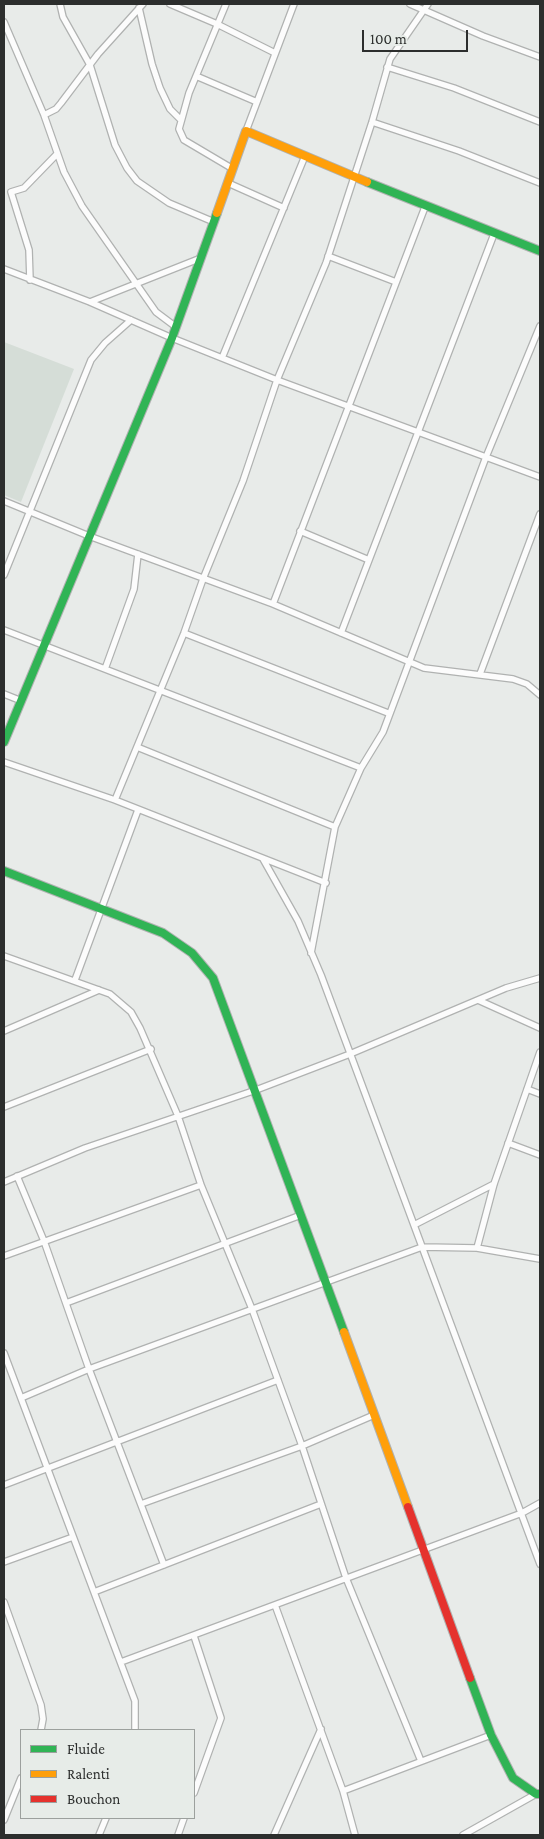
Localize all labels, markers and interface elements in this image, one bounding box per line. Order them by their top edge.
scale bar [364,20,470,52]
text: 100 m [370,31,407,47]
legend [20,1729,195,1819]
text: Fluide [67,1741,105,1757]
text: Ralenti [67,1766,110,1782]
text: Bouchon [67,1791,120,1807]

